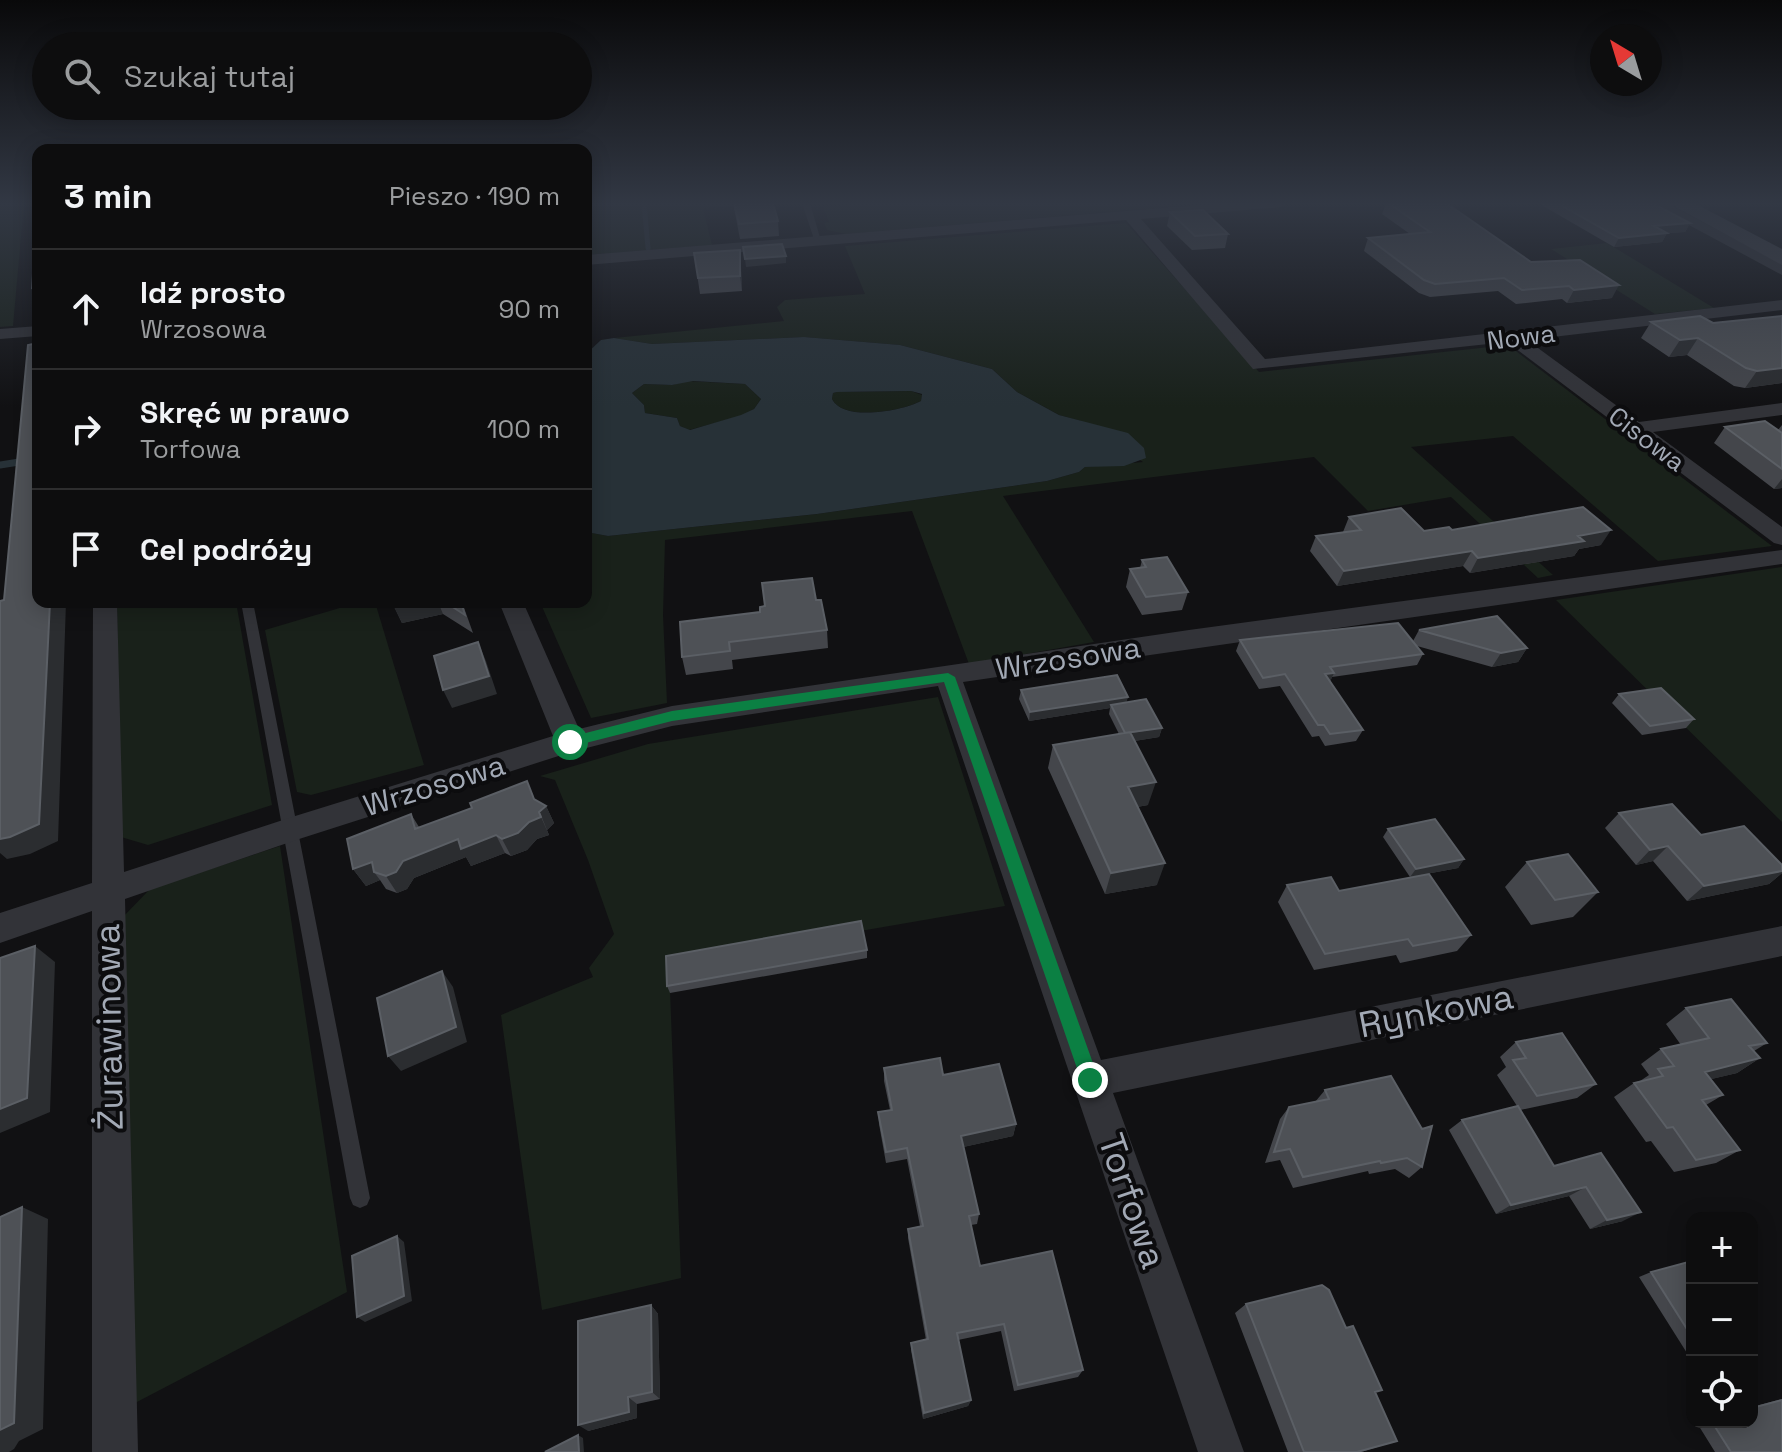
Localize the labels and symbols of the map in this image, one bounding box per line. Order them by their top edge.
north arrow [1590,24,1662,96]
street label: Nowa [1485,316,1557,358]
street label: Cisowa [1602,399,1692,479]
street label: Wrzosowa [993,627,1143,689]
route start [552,724,588,760]
street label: Wrzosowa [358,745,510,825]
street label: Żurawinowa [84,923,134,1131]
street label: Rynkowa [1355,974,1517,1048]
route end [1072,1062,1108,1098]
street label: Torfowa [1088,1128,1176,1274]

